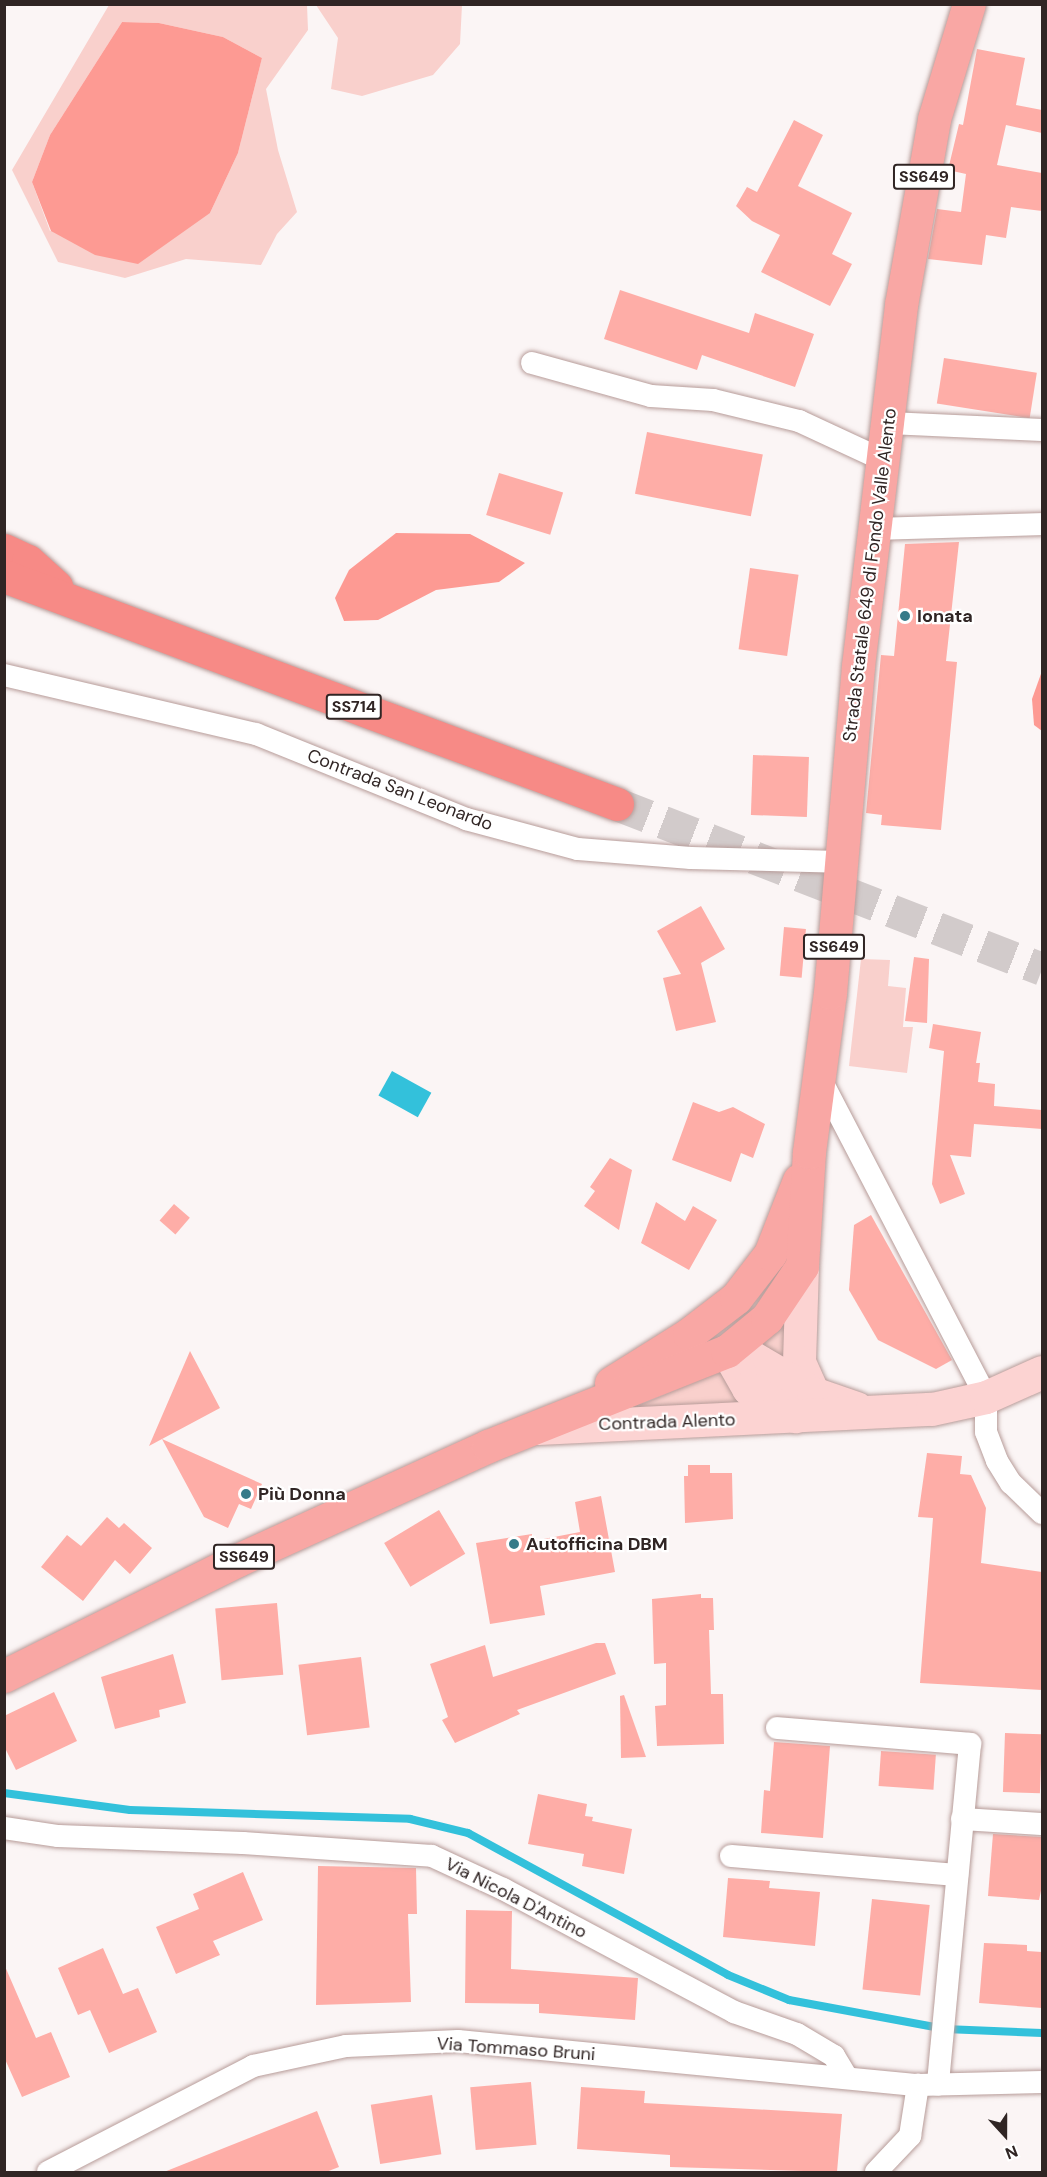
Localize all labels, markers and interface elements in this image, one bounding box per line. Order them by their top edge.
road number: SS649 [892,164,956,190]
street label: Strada Statale 649 di Fondo Valle Alento [839,407,901,743]
place label: Ionata [917,605,973,627]
marker: Ionata [898,609,912,623]
road number: SS714 [326,694,382,720]
street label: Contrada San Leonardo [304,745,496,835]
road number: SS649 [802,934,866,960]
street label: Contrada Alento [598,1409,736,1435]
place label: Più Donna [258,1483,346,1505]
marker: Più Donna [239,1487,253,1501]
place label: Autofficina DBM [526,1533,668,1555]
marker: Autofficina DBM [507,1537,521,1551]
road number: SS649 [212,1544,276,1570]
street label: Via Nicola D'Antino [442,1853,590,1943]
street label: Via Tommaso Bruni [436,2033,596,2065]
north arrow [975,2105,1035,2165]
text: N [1002,2140,1021,2164]

